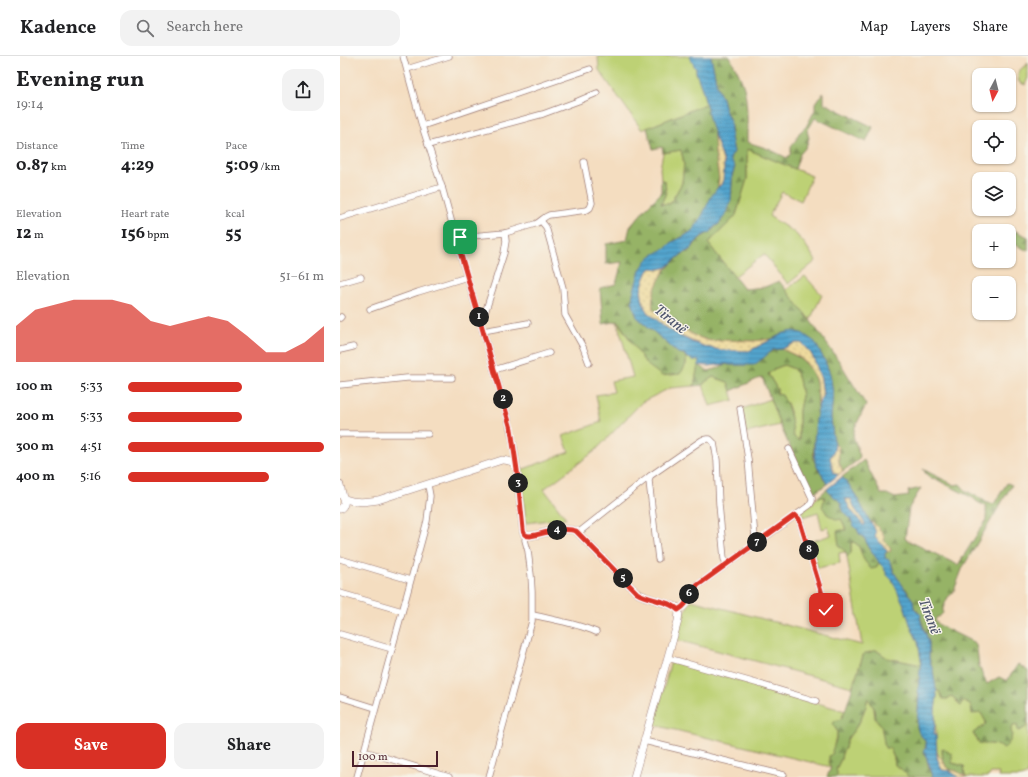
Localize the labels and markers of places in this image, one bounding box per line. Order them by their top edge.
pin [443,220,477,254]
pin: 1 [469,307,489,327]
pin: 2 [493,389,513,409]
pin: 3 [508,473,528,493]
pin: 4 [547,520,567,540]
pin: 7 [747,532,767,552]
pin: 8 [799,540,819,560]
pin: 5 [613,568,633,588]
pin: 6 [679,584,699,604]
pin [809,593,843,627]

